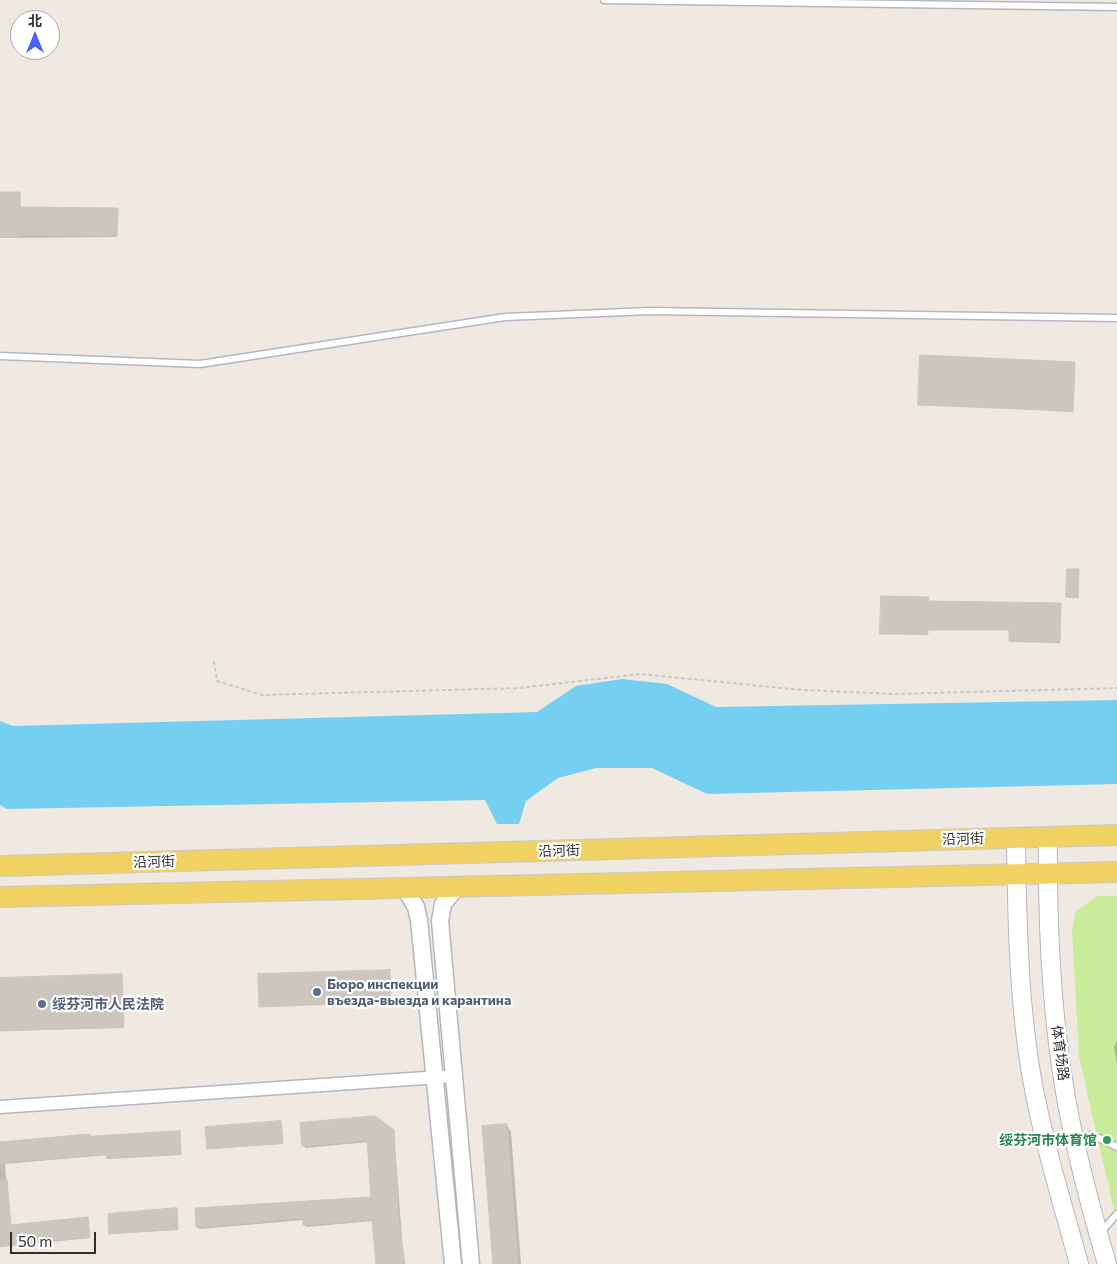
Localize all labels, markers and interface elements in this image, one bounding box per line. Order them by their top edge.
north arrow [10,10,60,60]
text: 北 [28,12,42,29]
street label: 沿河街 [942,830,984,848]
street label: 沿河街 [538,842,580,860]
street label: 沿河街 [133,853,175,871]
place label: Бюро инспекции въезда-выезда и карантина [327,976,511,1009]
marker: Бюро инспекции въезда-выезда и карантина [311,986,323,998]
place label: 绥芬河市人民法院 [52,996,164,1012]
marker: 绥芬河市人民法院 [36,998,48,1010]
street label: 体育场路 [1048,1024,1072,1082]
place label: 绥芬河市体育馆 [999,1132,1097,1148]
marker: 绥芬河市体育馆 [1101,1134,1113,1146]
scale bar [12,1222,99,1254]
text: 50 m [18,1232,52,1250]

